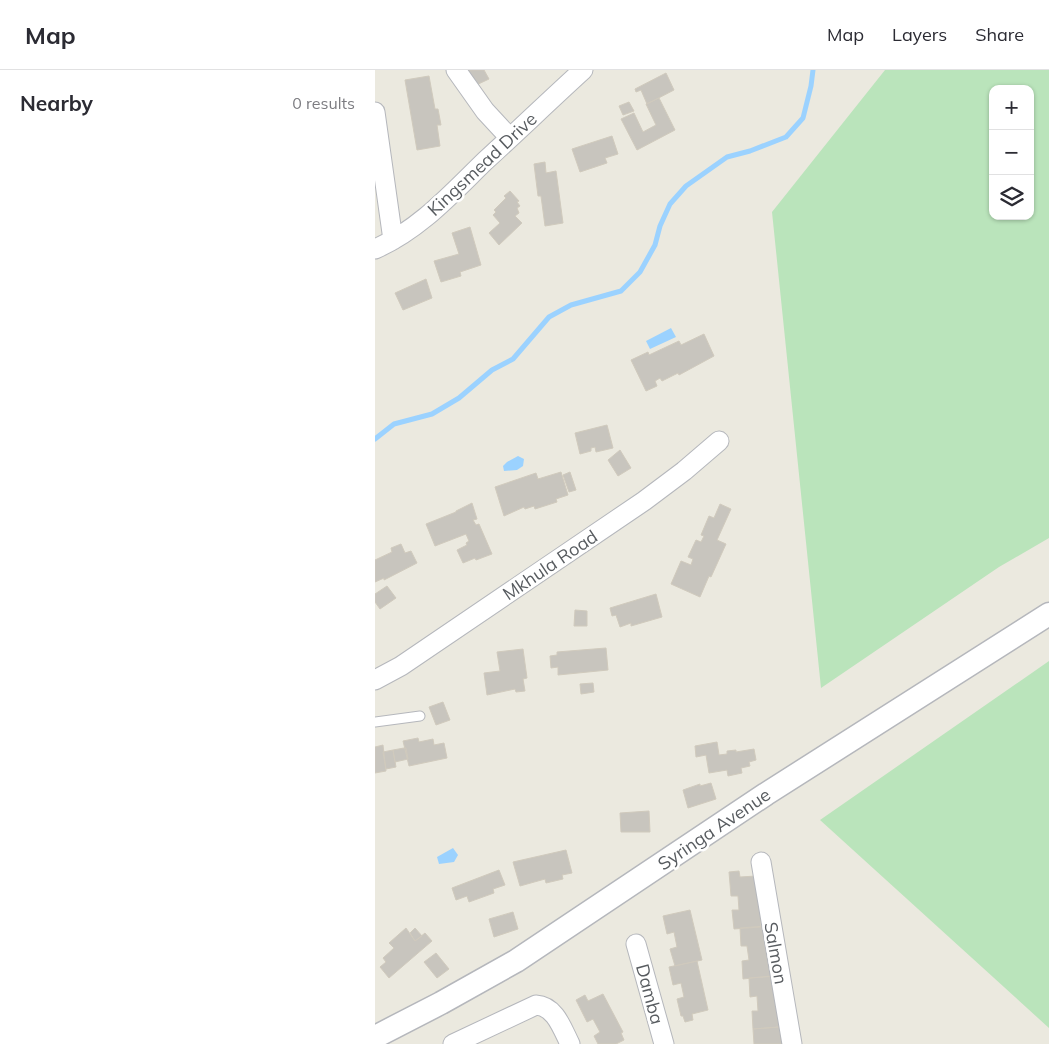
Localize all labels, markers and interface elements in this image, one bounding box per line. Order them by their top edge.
text: Map [25,20,76,50]
text: Map [827,23,864,46]
text: Layers [892,23,947,46]
text: Share [975,23,1024,46]
map controls [989,85,1034,220]
button: + [989,85,1034,130]
text: Nearby [20,90,93,116]
text: 0 results [292,93,355,113]
street label: Kingsmead Drive [422,107,542,221]
button: − [989,130,1034,175]
button: layers [989,175,1034,220]
street label: Mkhula Road [498,525,602,605]
street label: Syringa Avenue [653,783,775,875]
street label: Salmon [759,920,793,986]
street label: Damba [631,961,669,1027]

